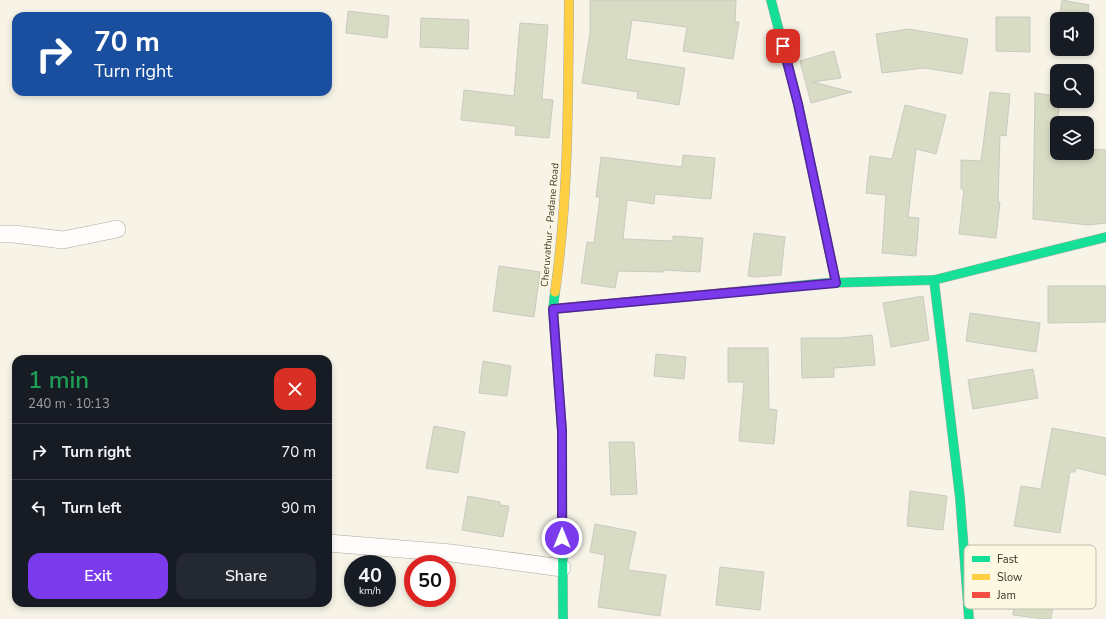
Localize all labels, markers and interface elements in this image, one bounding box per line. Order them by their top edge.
map controls [1050,12,1094,160]
button: sound [1050,12,1094,56]
text: 70 m [94,23,160,61]
icon: right [28,28,80,80]
pin [766,29,800,63]
icon: arrive [772,35,794,57]
text: Turn right [94,59,173,83]
button: search [1050,64,1094,108]
button: layers [1050,116,1094,160]
street label: Cheruvathur - Padane Road [538,162,562,288]
text: 1 min [28,364,89,396]
button: close [274,368,316,410]
text: 240 m · 10:13 [28,395,110,413]
icon: right [28,441,50,463]
text: Turn right [62,442,131,462]
text: 70 m [281,442,316,462]
icon: left [28,497,50,519]
text: Turn left [62,498,121,518]
text: 90 m [281,498,316,518]
position arrow [541,517,583,559]
legend [964,545,1096,609]
text: Fast [997,552,1018,567]
button: Exit [28,553,168,599]
button: Share [176,553,316,599]
speed limit sign: 50 [404,555,456,607]
text: 40 [358,562,382,589]
text: Slow [997,570,1022,585]
text: km/h [359,584,381,598]
text: Jam [996,588,1016,603]

